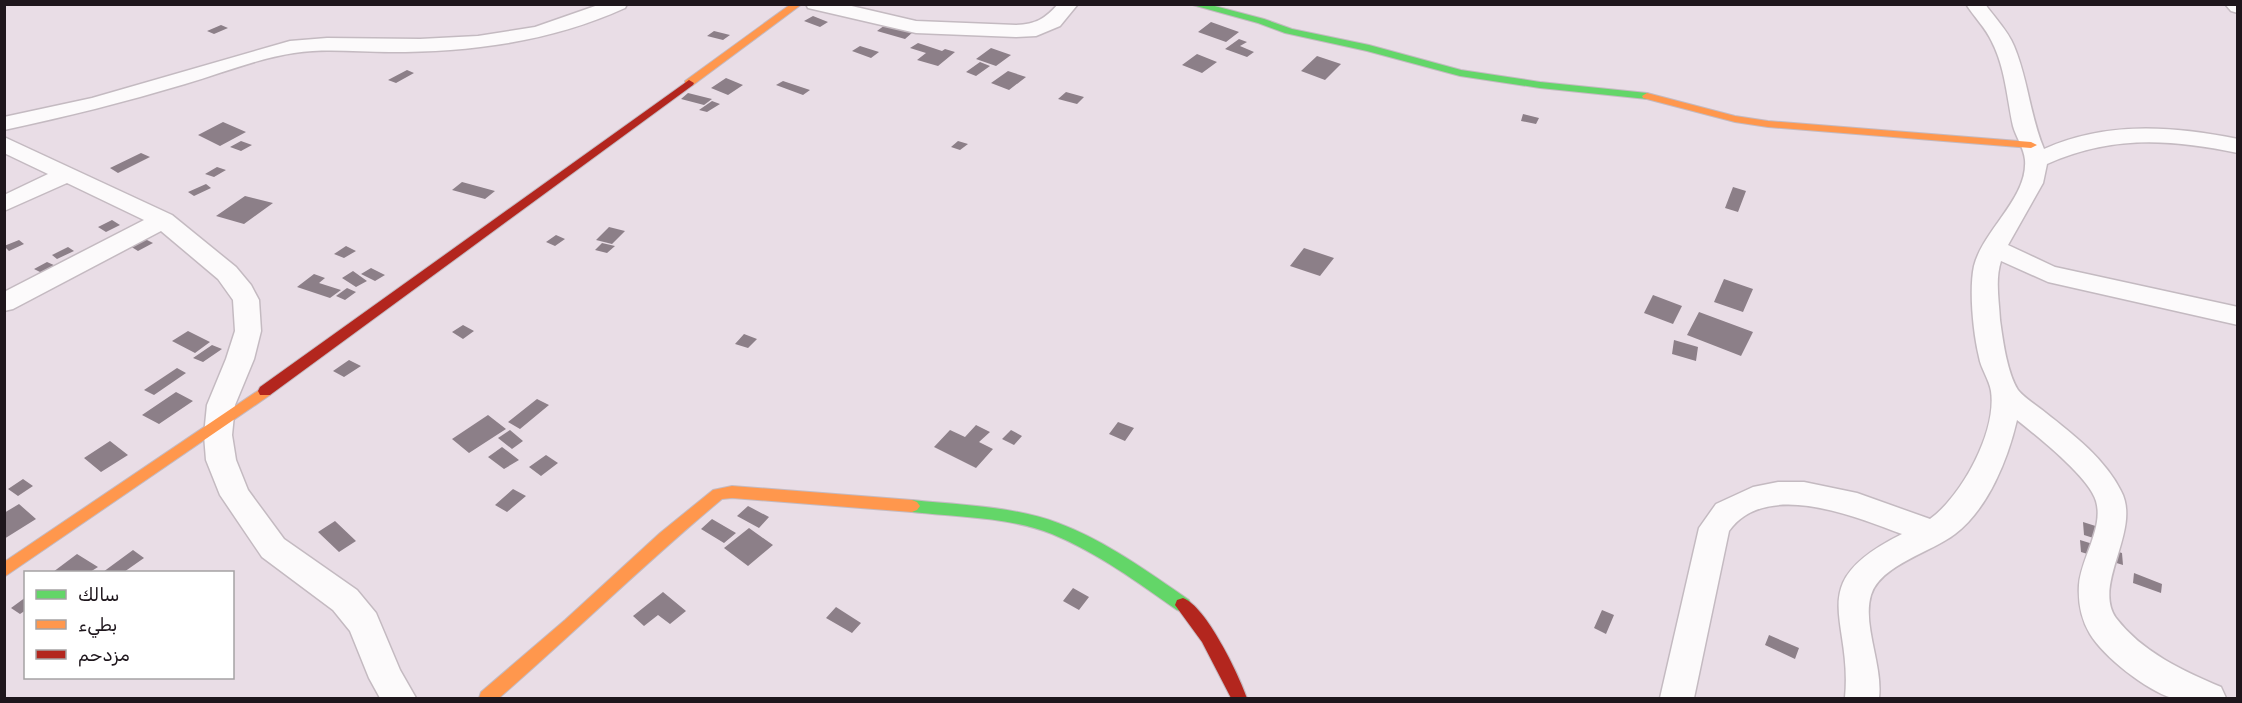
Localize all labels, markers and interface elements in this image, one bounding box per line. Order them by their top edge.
legend [24,571,234,679]
text: سالك [78,584,119,606]
text: بطيء [78,614,117,638]
text: مزدحم [78,644,130,667]

